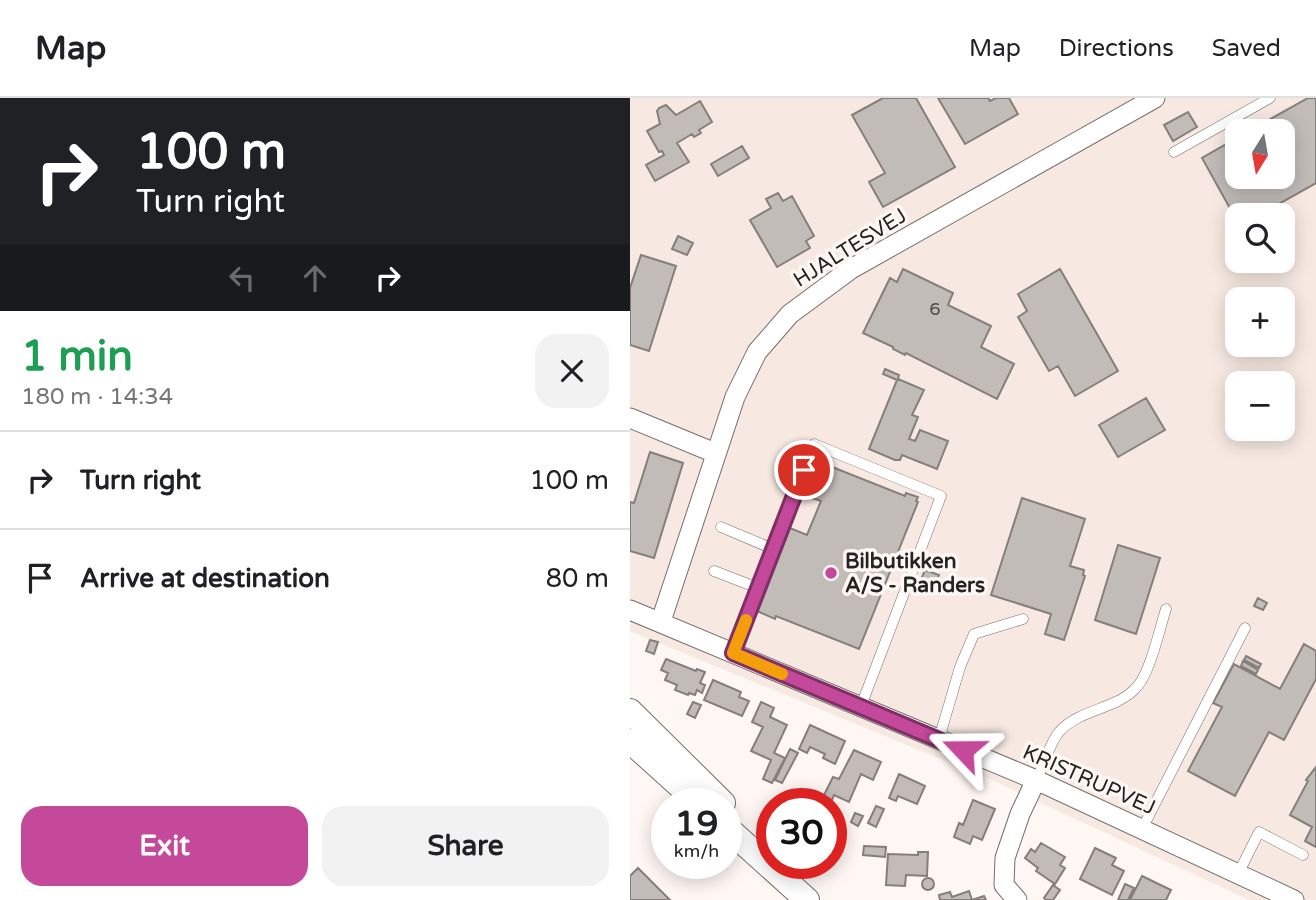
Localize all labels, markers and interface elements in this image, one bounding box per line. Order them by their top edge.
text: Map [35,29,106,68]
text: Map [969,34,1021,63]
text: Directions [1059,34,1174,63]
text: Saved [1212,34,1281,63]
north arrow [1225,119,1295,189]
map controls [1225,119,1295,441]
text: 100 m [136,123,286,182]
icon: right [21,126,112,217]
text: Turn right [136,183,285,221]
street label: HJALTESVEJ [789,203,911,293]
button: search [1225,203,1295,273]
icon: left [223,259,261,297]
icon: ahead [296,259,334,297]
icon: right [369,259,407,297]
button: + [1225,287,1295,357]
house number: 6 [929,298,941,320]
text: 1 min [21,331,133,382]
button: close [535,334,609,408]
button: − [1225,371,1295,441]
text: 180 m · 14:34 [21,383,173,411]
pin [774,440,834,500]
icon: arrive [785,451,823,489]
icon: right [21,461,59,499]
text: Turn right [80,465,201,496]
text: 100 m [529,465,609,496]
place label: Bilbutikken A/S - Randers [845,549,985,598]
icon: arrive [21,559,59,597]
text: Arrive at destination [80,563,330,594]
text: 80 m [546,563,609,594]
marker: Bilbutikken A/S - Randers [823,565,839,581]
position arrow [926,713,1000,787]
street label: KRISTRUPVEJ [1019,740,1159,820]
speed limit sign: 30 [756,788,847,879]
text: 19 [675,803,718,845]
button: Exit [21,806,308,886]
button: Share [322,806,609,886]
text: km/h [674,840,719,862]

